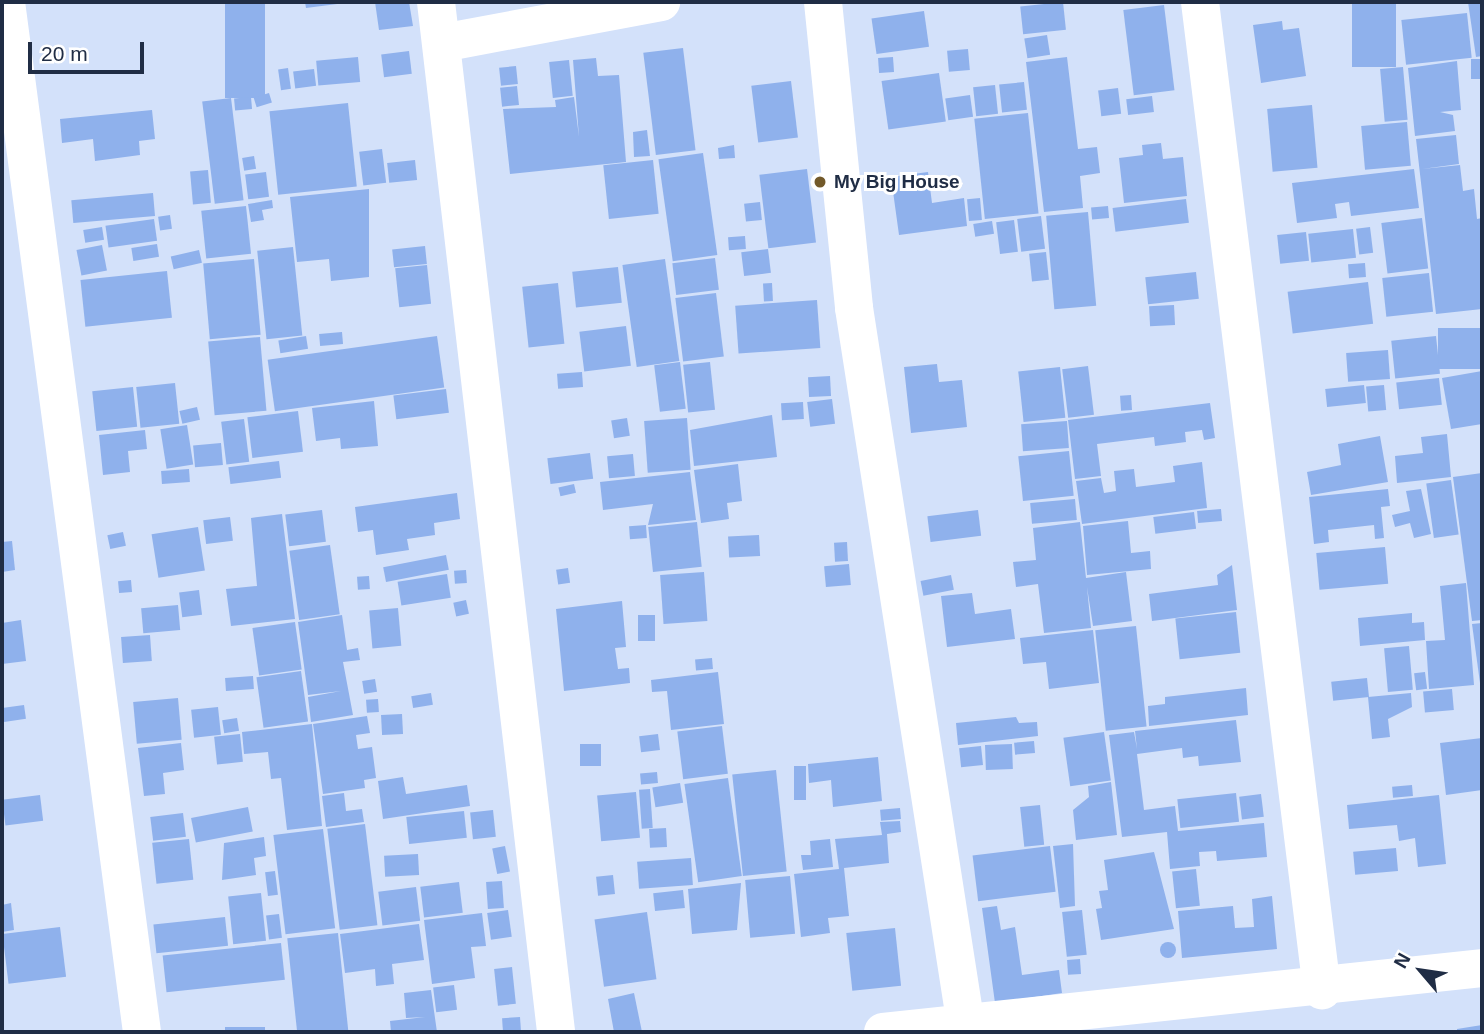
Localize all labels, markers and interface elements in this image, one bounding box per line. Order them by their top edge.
scale bar [32,28,147,72]
text: 20 m [41,42,88,65]
place label: My Big House [834,171,960,193]
marker: My Big House [812,174,828,190]
north arrow [1386,936,1456,1006]
text: N [1390,949,1415,972]

